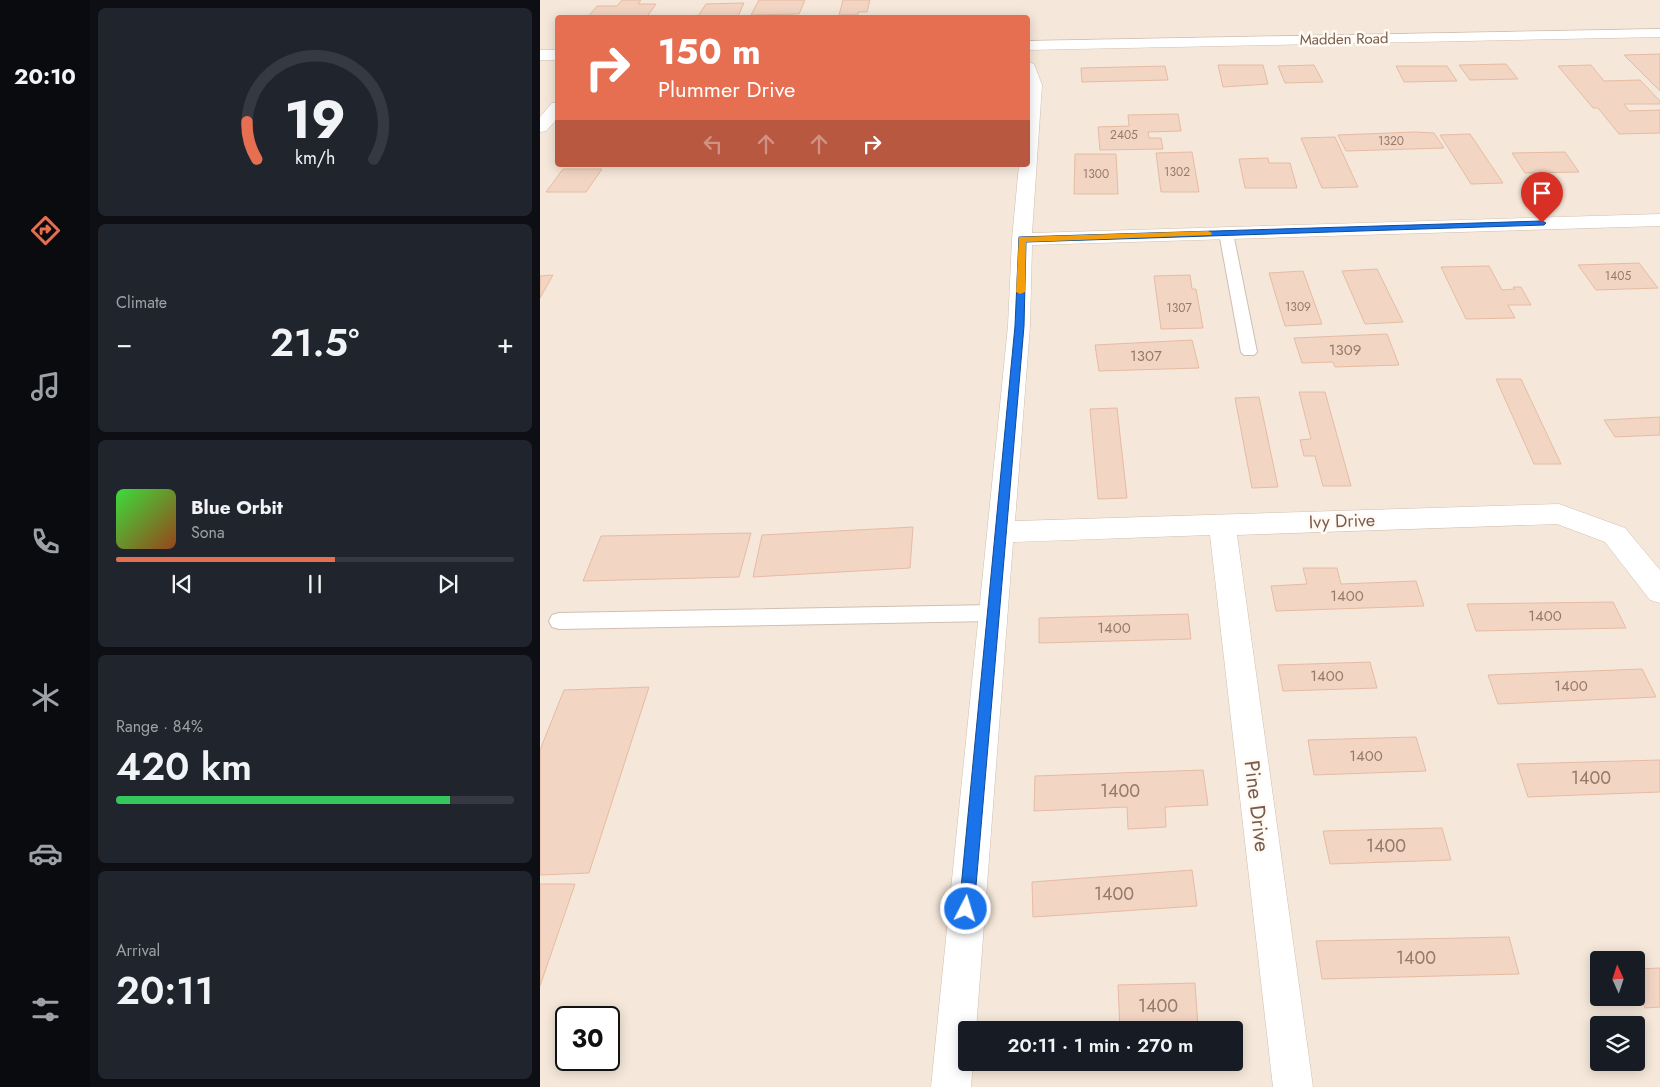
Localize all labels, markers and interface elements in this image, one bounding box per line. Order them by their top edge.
text: 150 m [658,27,761,77]
street label: Madden Road [1299,27,1389,51]
icon: right [575,35,640,100]
text: 20:10 [14,60,76,92]
text: Plummer Drive [658,73,795,105]
text: 19 [284,82,346,158]
house number: 2405 [1110,126,1138,144]
icon: left [699,130,727,158]
icon: ahead [752,130,780,158]
icon: ahead [805,130,833,158]
icon: right [858,130,886,158]
house number: 1320 [1378,132,1404,150]
text: km/h [295,145,335,171]
house number: 1302 [1164,163,1190,181]
house number: 1300 [1083,165,1109,183]
pin [1521,172,1563,223]
icon: arrive [1528,179,1556,207]
icon: directions [28,213,63,248]
house number: 1405 [1605,267,1631,285]
text: Climate [116,291,167,314]
house number: 1309 [1285,298,1311,316]
house number: 1307 [1166,299,1192,317]
text: 21.5° [270,315,359,370]
text: − [116,323,133,364]
text: + [497,323,514,364]
house number: 1309 [1329,339,1361,361]
house number: 1307 [1130,345,1162,367]
icon: music [28,369,63,404]
text: Blue Orbit [191,494,283,521]
street label: Ivy Drive [1308,507,1376,535]
text: Sona [191,521,225,544]
icon: phone [28,524,63,559]
icon: previous [168,570,196,598]
icon: pause [301,570,329,598]
icon: next [434,570,462,598]
house number: 1400 [1330,585,1364,607]
house number: 1400 [1528,605,1562,627]
house number: 1400 [1097,617,1131,639]
house number: 1400 [1310,665,1344,687]
house number: 1400 [1554,675,1588,697]
icon: climate [28,680,63,715]
text: Range · 84% [116,715,203,738]
text: 420 km [116,739,252,794]
house number: 1400 [1349,745,1383,767]
street label: Pine Drive [1237,759,1278,854]
house number: 1400 [1571,765,1611,791]
house number: 1400 [1100,778,1140,804]
house number: 1400 [1366,833,1406,859]
icon: car [28,836,63,871]
house number: 1400 [1094,881,1134,907]
position arrow [939,882,991,934]
text: Arrival [116,939,160,962]
house number: 1400 [1396,945,1436,971]
north arrow [1590,951,1645,1006]
map controls [1590,951,1645,1071]
text: 20:11 [116,963,214,1018]
icon: filters [28,992,63,1027]
house number: 1400 [1138,993,1178,1019]
speed limit sign: 30 [555,1006,620,1071]
button: layers [1590,1016,1645,1071]
text: 20:11 · 1 min · 270 m [1008,1032,1193,1059]

